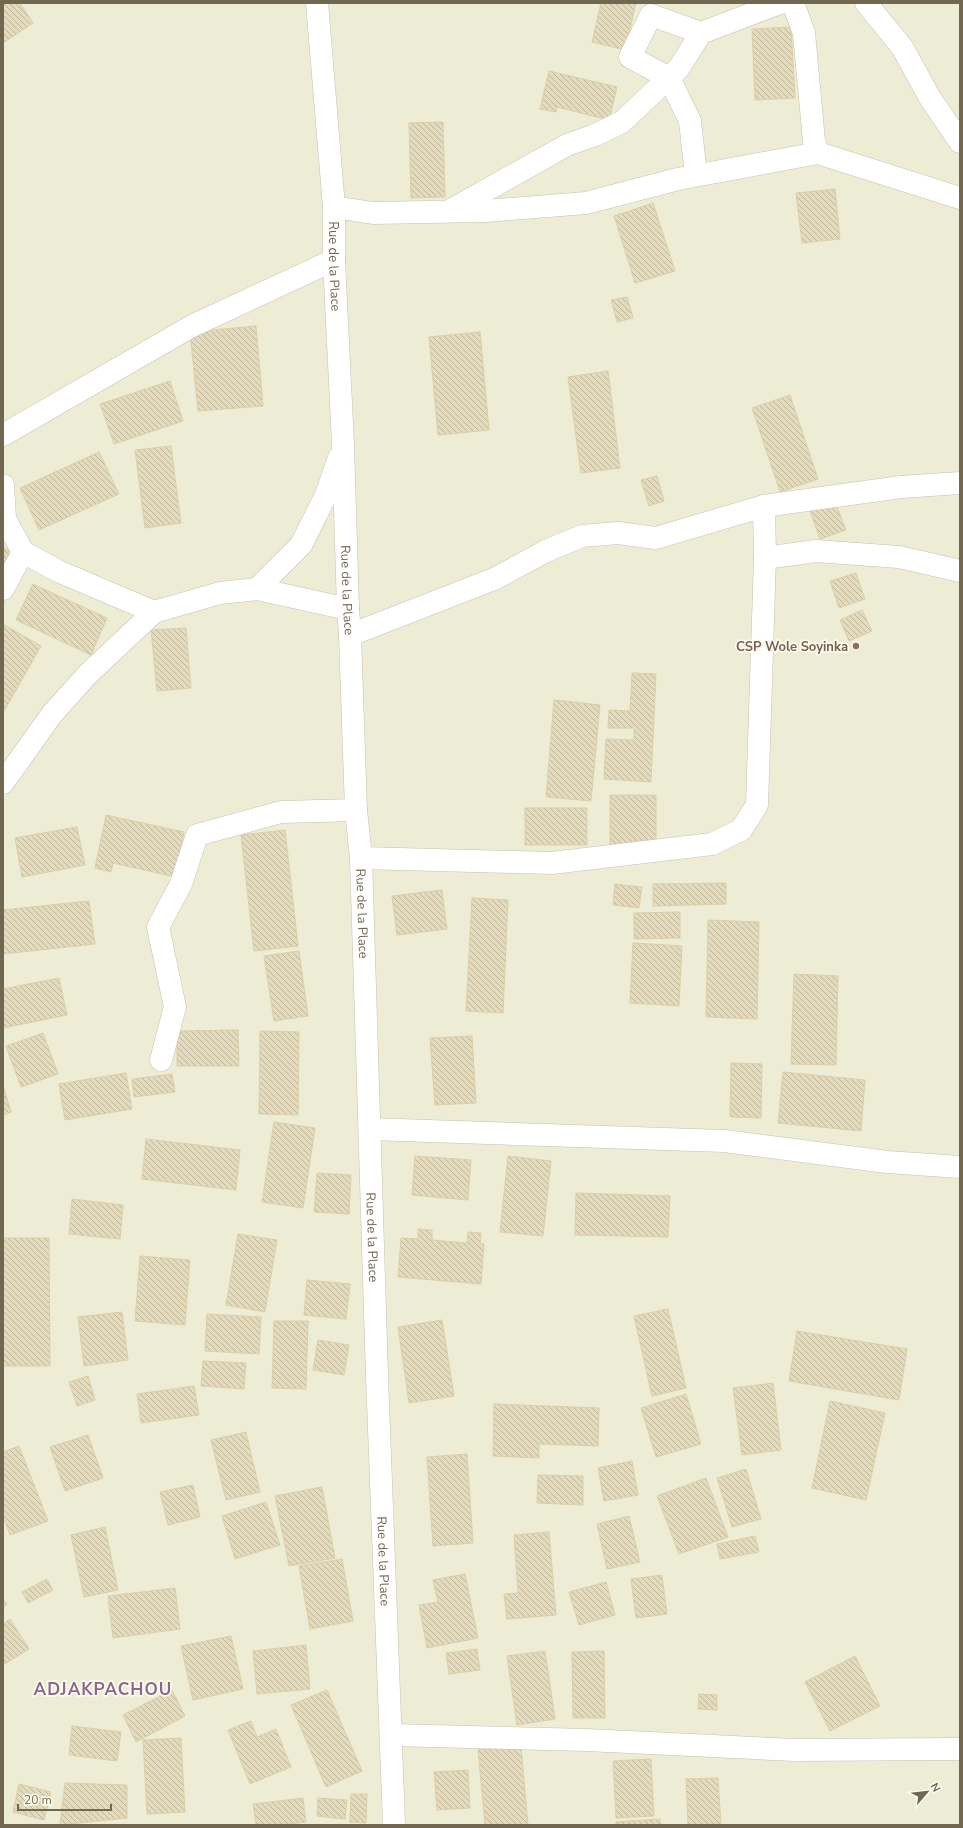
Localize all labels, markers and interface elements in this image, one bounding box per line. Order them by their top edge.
street label: Rue de la Place [324,221,344,312]
street label: Rue de la Place [336,545,358,636]
place label: CSP Wole Soyinka [736,638,848,656]
marker: CSP Wole Soyinka [851,641,861,651]
street label: Rue de la Place [351,868,372,959]
street label: Rue de la Place [361,1192,382,1283]
street label: Rue de la Place [372,1516,394,1607]
district label: ADJAKPACHOU [34,1678,172,1701]
north arrow [907,1772,947,1812]
text: N [927,1780,944,1795]
scale bar [18,1786,111,1812]
text: 20 m [24,1792,52,1808]

